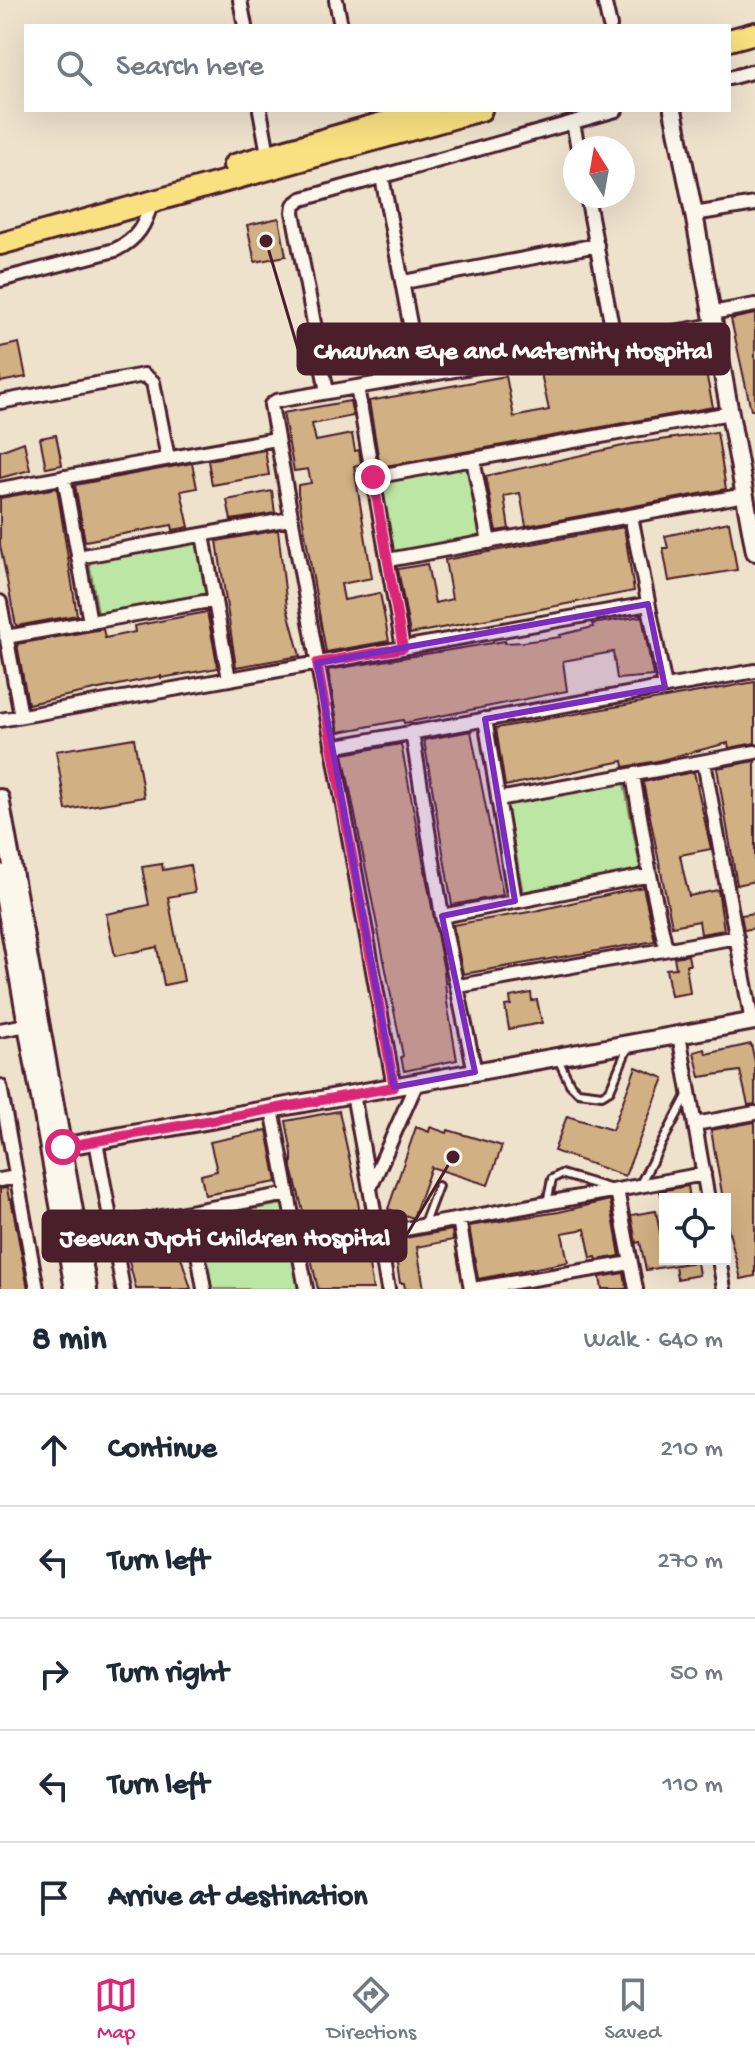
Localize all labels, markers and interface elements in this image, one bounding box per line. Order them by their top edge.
search box [24,24,731,112]
icon: search [52,46,96,90]
text: Search here [116,51,264,86]
north arrow [563,136,635,208]
callout: Chauhan Eye and Maternity Hospital [298,324,729,374]
text: Chauhan Eye and Maternity Hospital [314,338,713,369]
route end [355,459,391,495]
route start [45,1129,81,1165]
map controls [659,1193,731,1265]
button: locate [659,1193,731,1265]
callout: Jeevan Jyoti Children Hospital [43,1211,406,1261]
text: Jeevan Jyoti Children Hospital [59,1225,390,1256]
text: 8 min [32,1321,106,1361]
text: Walk · 640 m [584,1326,723,1357]
icon: ahead [32,1428,76,1472]
text: Continue [108,1433,217,1468]
text: 210 m [660,1435,723,1466]
icon: left [32,1540,76,1584]
text: Turn left [108,1545,209,1580]
text: 270 m [657,1547,723,1578]
icon: right [32,1652,76,1696]
text: Turn right [108,1657,228,1692]
text: 50 m [670,1659,723,1690]
icon: left [32,1764,76,1808]
text: Turn left [108,1769,209,1804]
text: 110 m [663,1771,723,1802]
icon: arrive [32,1876,76,1920]
text: Arrive at destination [108,1881,368,1916]
tab: Map [94,1973,138,2047]
tab: Directions [327,1973,416,2047]
tab: Saved [604,1973,661,2047]

